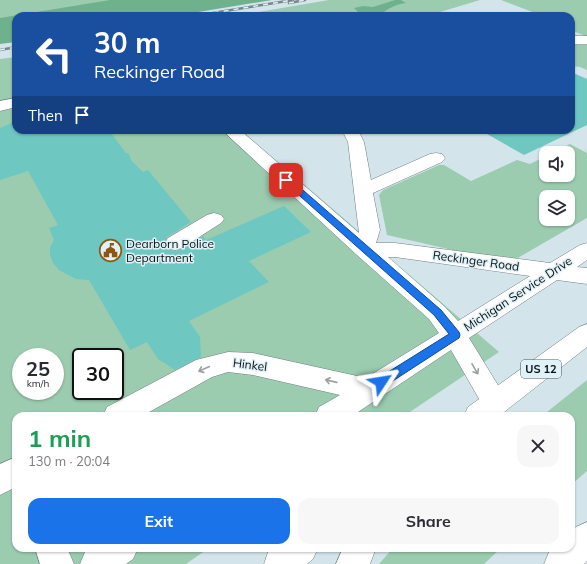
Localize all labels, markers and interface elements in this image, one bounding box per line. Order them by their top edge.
text: 30 m [94,25,160,60]
icon: left [28,28,80,80]
text: Reckinger Road [94,60,225,83]
icon: arrive [71,104,93,126]
text: Then [28,106,63,125]
map controls [539,146,575,226]
button: sound [539,146,575,182]
pin [269,163,303,197]
icon: arrive [275,169,297,191]
button: layers [539,190,575,226]
place label: Dearborn Police Department [126,236,214,265]
public building icon: Dearborn Police Department [97,238,123,264]
street label: Reckinger Road [432,247,520,274]
street label: Michigan Service Drive [461,253,575,334]
speed limit sign: 30 [72,348,124,400]
street label: Hinkel [232,355,268,374]
text: 25 [26,356,50,381]
road number: US 12 [521,360,561,378]
position arrow [360,361,402,403]
one-way arrow [471,363,479,375]
one-way arrow [199,366,211,373]
text: km/h [27,377,49,390]
one-way arrow [325,377,338,385]
text: 1 min [28,423,91,453]
button: close [517,425,559,467]
text: 130 m · 20:04 [28,453,110,469]
button: Exit [28,498,290,544]
button: Share [298,498,559,544]

